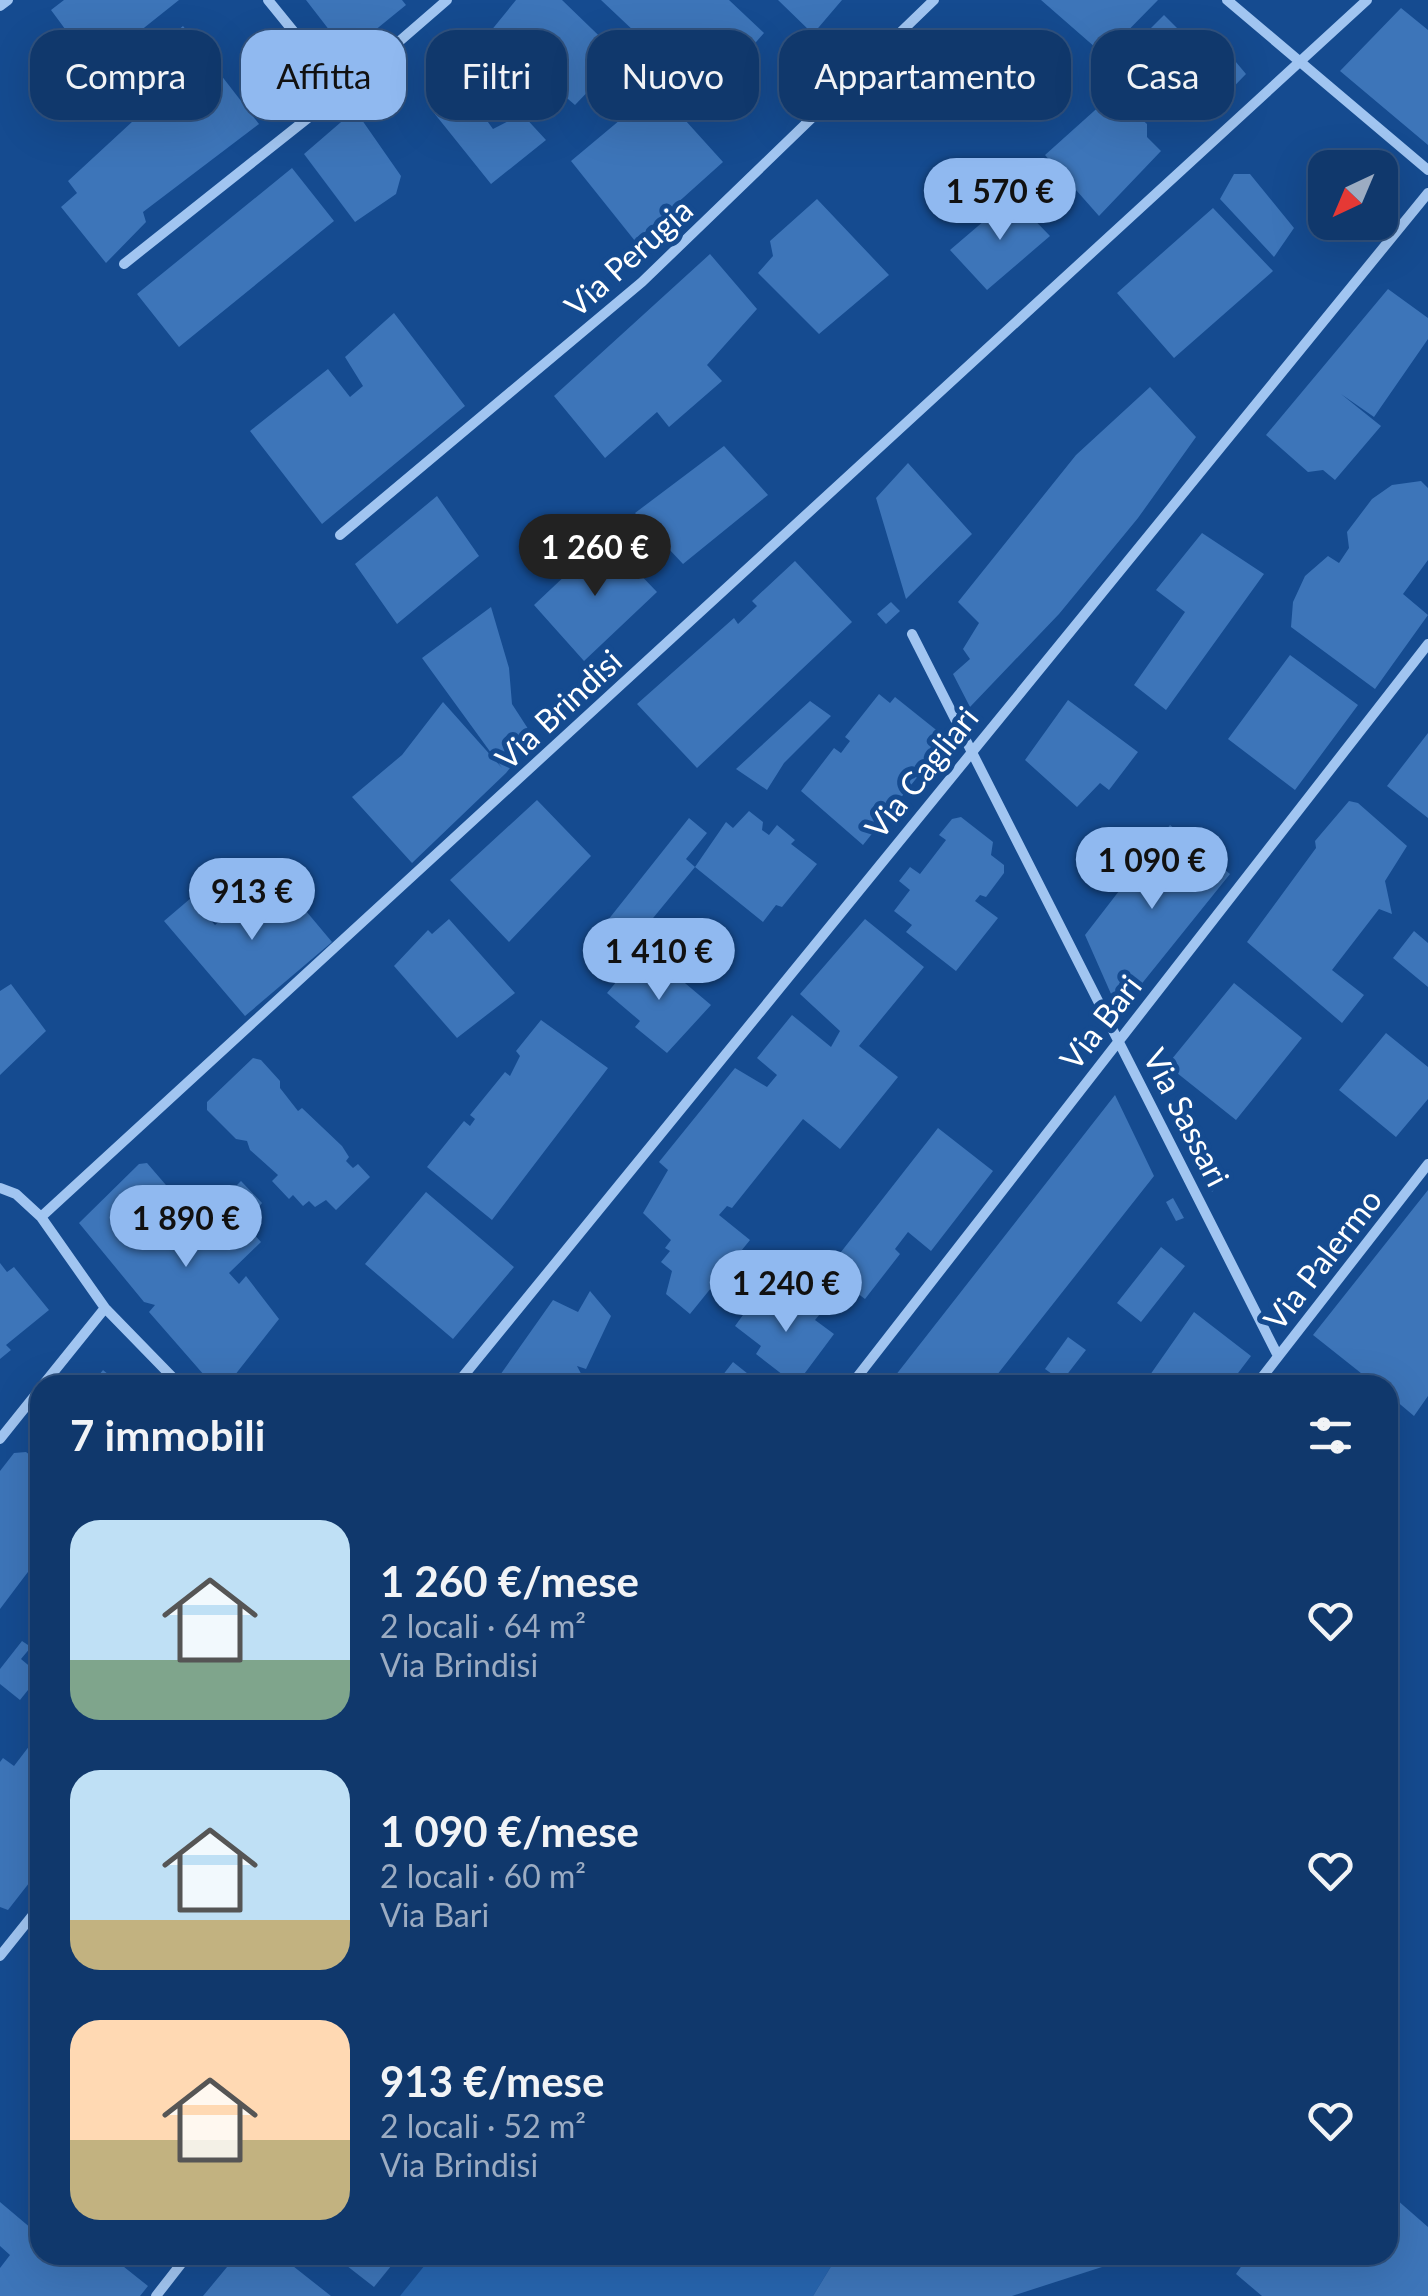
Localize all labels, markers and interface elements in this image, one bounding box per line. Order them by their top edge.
chip: Compra [30,30,221,120]
chip: Affitta [241,30,406,120]
chip: Filtri [426,30,567,120]
chip: Nuovo [587,30,759,120]
chip: Appartamento [779,30,1071,120]
chip: Casa [1091,30,1234,120]
north arrow [1308,150,1398,240]
map controls [1308,150,1398,240]
pin: 1 570 € [908,158,1092,243]
text: 1 570 € [946,171,1054,210]
street label: Via Perugia [556,190,700,324]
pin: 1 260 € [503,514,687,599]
text: 1 260 € [541,527,649,566]
street label: Via Brindisi [487,641,629,777]
street label: Via Cagliari [856,698,986,846]
pin: 1 090 € [1060,827,1244,912]
text: 1 090 € [1098,840,1206,879]
pin: 913 € [182,858,322,943]
text: 913 € [211,871,293,910]
pin: 1 410 € [567,918,751,1003]
text: 1 410 € [605,931,713,970]
street label: Via Bari [1051,967,1149,1077]
street label: Via Sassari [1136,1042,1238,1192]
street label: Via Palermo [1255,1181,1389,1337]
pin: 1 890 € [94,1185,278,1270]
text: 1 890 € [132,1198,240,1237]
pin: 1 240 € [694,1250,878,1335]
text: 1 240 € [732,1263,840,1302]
icon: filters [1303,1408,1358,1463]
text: 7 immobili [70,1410,265,1460]
text: 1 260 €/mese [380,1556,639,1606]
icon: home [150,1560,270,1680]
icon: heart [1303,1593,1358,1648]
text: 2 locali · 64 m² [380,1606,586,1645]
text: Via Brindisi [380,1645,538,1684]
text: 1 090 €/mese [380,1806,639,1856]
icon: home [150,1810,270,1930]
icon: heart [1303,1843,1358,1898]
text: 2 locali · 60 m² [380,1856,586,1895]
text: Via Bari [380,1895,489,1934]
text: 913 €/mese [380,2056,604,2106]
icon: home [150,2060,270,2180]
icon: heart [1303,2093,1358,2148]
text: 2 locali · 52 m² [380,2106,586,2145]
text: Via Brindisi [380,2145,538,2184]

